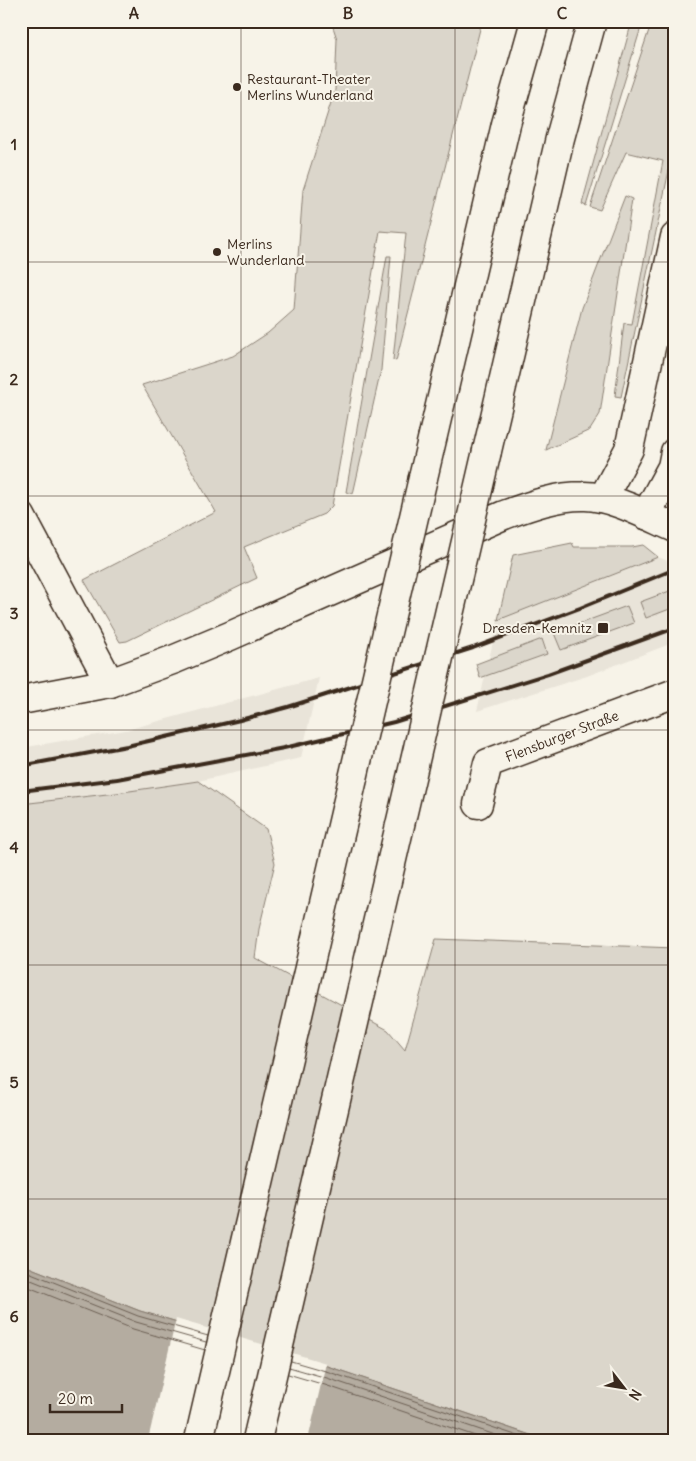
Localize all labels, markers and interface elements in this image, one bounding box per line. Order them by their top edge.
text: A [129,3,139,23]
text: B [343,3,354,23]
text: C [557,3,568,23]
place label: Restaurant-Theater Merlins Wunderland [247,70,373,104]
marker: Restaurant-Theater Merlins Wunderland [231,81,243,93]
text: 1 [11,134,17,154]
place label: Merlins Wunderland [227,235,305,269]
marker: Merlins Wunderland [211,246,223,258]
text: 2 [10,369,19,389]
text: 3 [9,603,19,623]
place label: Dresden-Kemnitz [482,619,592,637]
marker: Dresden-Kemnitz [596,621,610,635]
street label: Flensburger Straße [503,706,621,766]
text: 4 [9,837,19,857]
text: 5 [9,1072,19,1092]
text: 6 [9,1306,19,1326]
north arrow [598,1364,648,1414]
scale bar [50,1381,122,1413]
text: N [625,1386,645,1403]
text: 20 m [58,1389,93,1408]

